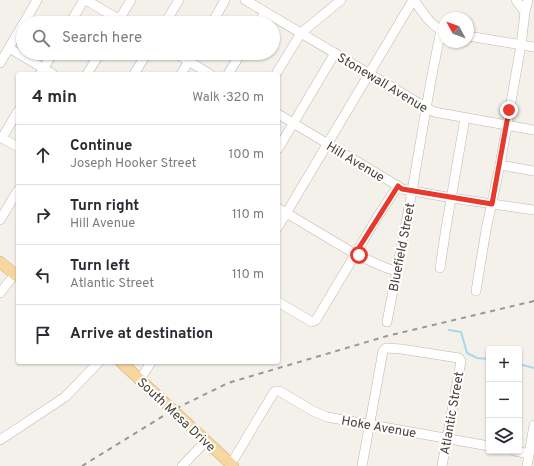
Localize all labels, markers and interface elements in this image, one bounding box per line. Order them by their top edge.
north arrow [438,12,474,48]
search box [16,16,280,60]
icon: search [30,27,52,49]
text: Search here [62,29,142,48]
street label: Stonewall Avenue [334,50,430,117]
text: 4 min [32,87,77,109]
text: Walk · 320 m [192,90,264,106]
route end [500,101,518,119]
text: Continue [70,137,132,156]
street label: Hill Avenue [323,139,387,186]
icon: ahead [32,144,54,166]
text: 100 m [228,147,264,163]
text: Joseph Hooker Street [70,156,196,172]
text: Turn right [70,197,139,216]
street label: Bluefield Street [387,202,419,293]
icon: right [32,204,54,226]
text: 110 m [232,207,264,223]
text: Hill Avenue [70,216,135,232]
route start [350,246,368,264]
text: Turn left [70,257,130,276]
icon: left [32,264,54,286]
text: 110 m [232,267,264,283]
text: Atlantic Street [70,276,154,292]
icon: arrive [32,324,54,346]
text: Arrive at destination [70,325,213,344]
map controls [486,346,522,454]
button: + [486,346,522,382]
street label: Atlantic Street [438,370,468,456]
street label: South Mesa Drive [133,375,218,456]
button: − [486,382,522,418]
street label: Hoke Avenue [340,414,417,442]
button: layers [486,418,522,454]

